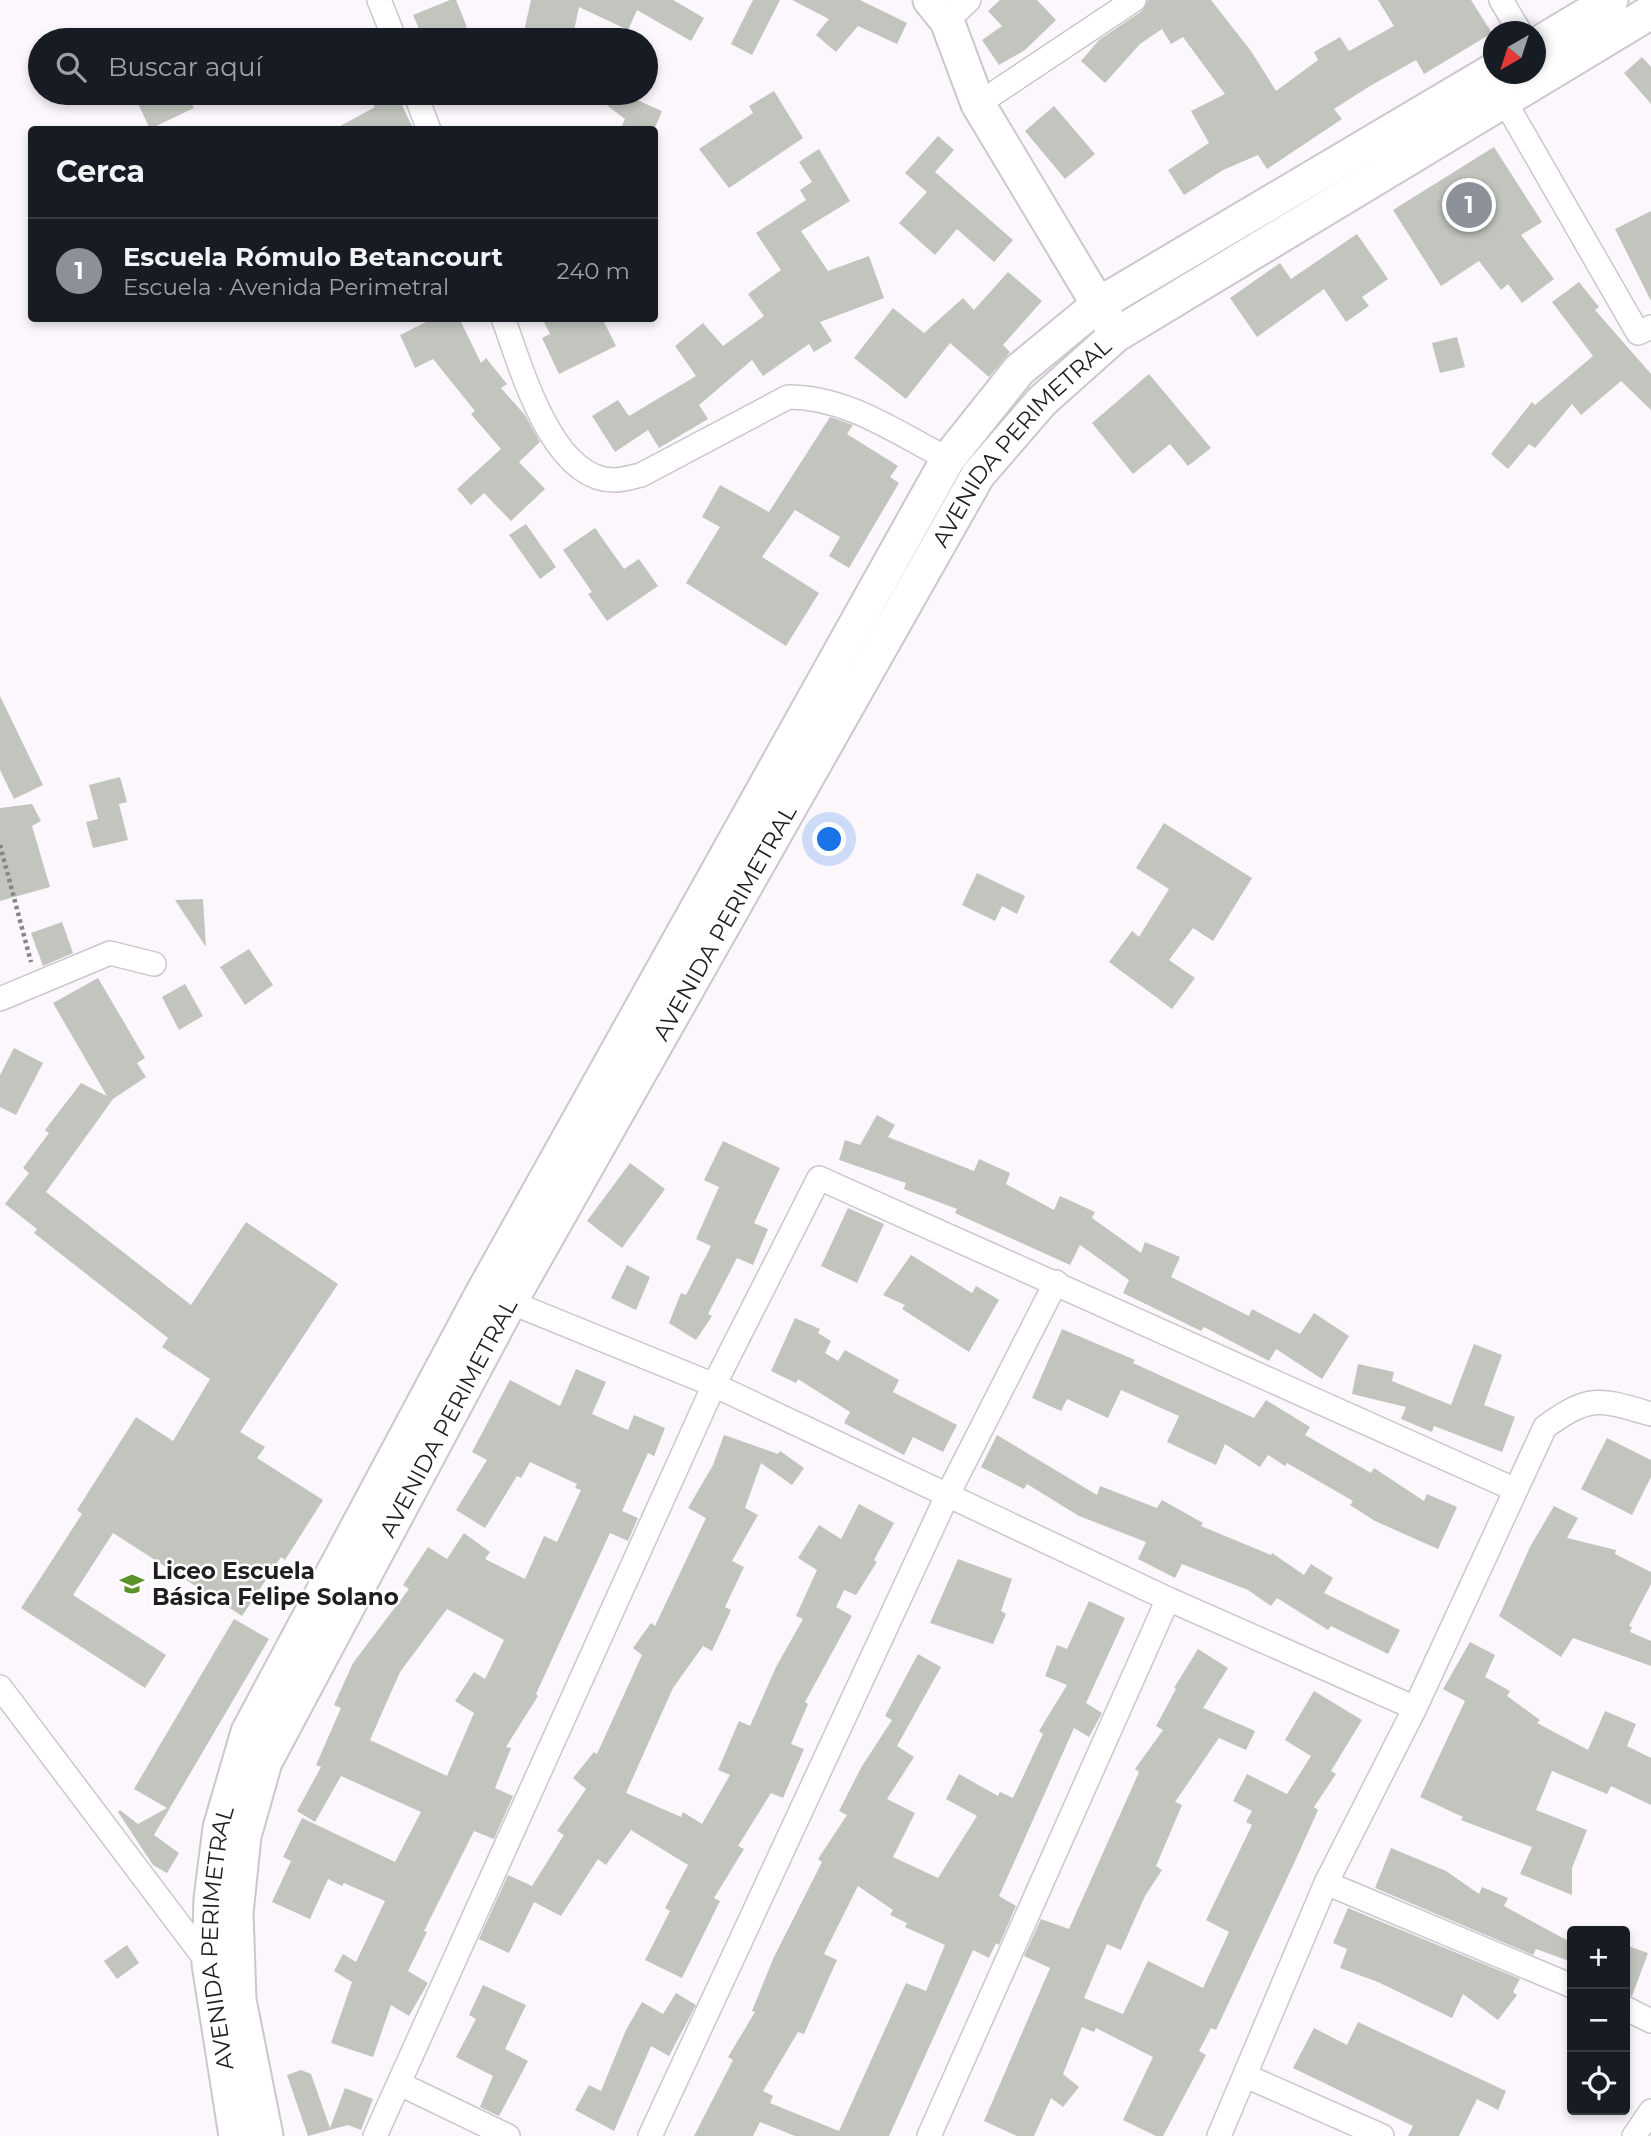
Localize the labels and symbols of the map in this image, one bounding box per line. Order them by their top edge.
north arrow [1483,21,1546,84]
pin: 1 [1446,179,1492,231]
street label: AVENIDA PERIMETRAL [926,332,1117,552]
street label: AVENIDA PERIMETRAL [647,800,803,1046]
your location [812,822,846,856]
street label: AVENIDA PERIMETRAL [373,1293,523,1542]
place label: Liceo Escuela Básica Felipe Solano [152,1557,399,1611]
school or university icon: Liceo Escuela Básica Felipe Solano [118,1570,146,1598]
street label: AVENIDA PERIMETRAL [195,1802,240,2072]

